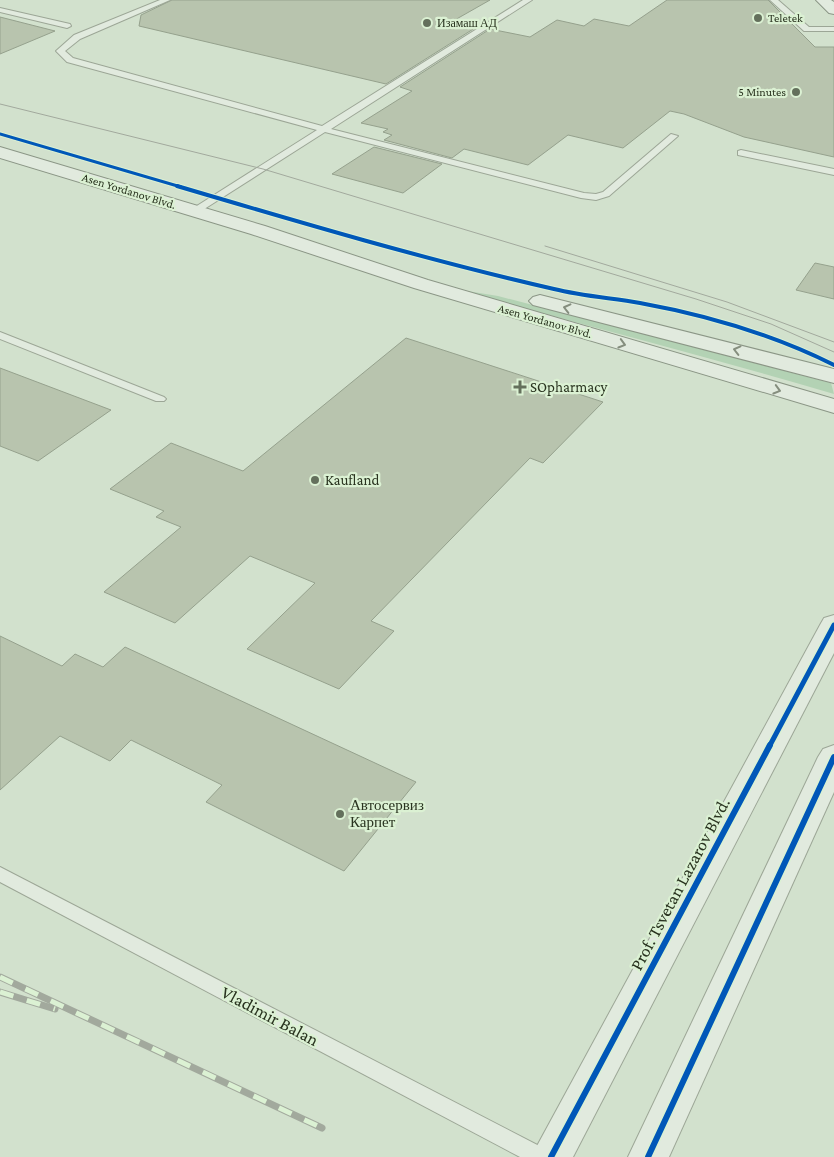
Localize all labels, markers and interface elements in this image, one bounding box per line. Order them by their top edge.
place label: Teletek [768,11,803,25]
marker: Teletek [752,12,764,24]
place label: Изамаш АД [437,16,497,30]
marker: Изамаш АД [421,17,433,29]
place label: 5 Minutes [738,85,786,99]
marker: 5 Minutes [790,86,802,98]
street label: Asen Yordanov Blvd. [80,170,178,212]
street label: Asen Yordanov Blvd. [496,301,594,341]
one-way arrow [563,303,572,314]
one-way arrow [617,338,625,348]
one-way arrow [732,345,741,356]
place label: SOpharmacy [530,379,607,396]
marker: SOpharmacy [514,381,526,393]
one-way arrow [773,384,781,394]
place label: Kaufland [325,472,380,488]
marker: Kaufland [309,474,321,486]
street label: Prof. Tsvetan Lazarov Blvd. [626,794,734,974]
place label: Автосервиз Карпет [350,797,424,830]
marker: Автосервиз Карпет [334,808,346,820]
street label: Vladimir Balan [218,982,322,1050]

